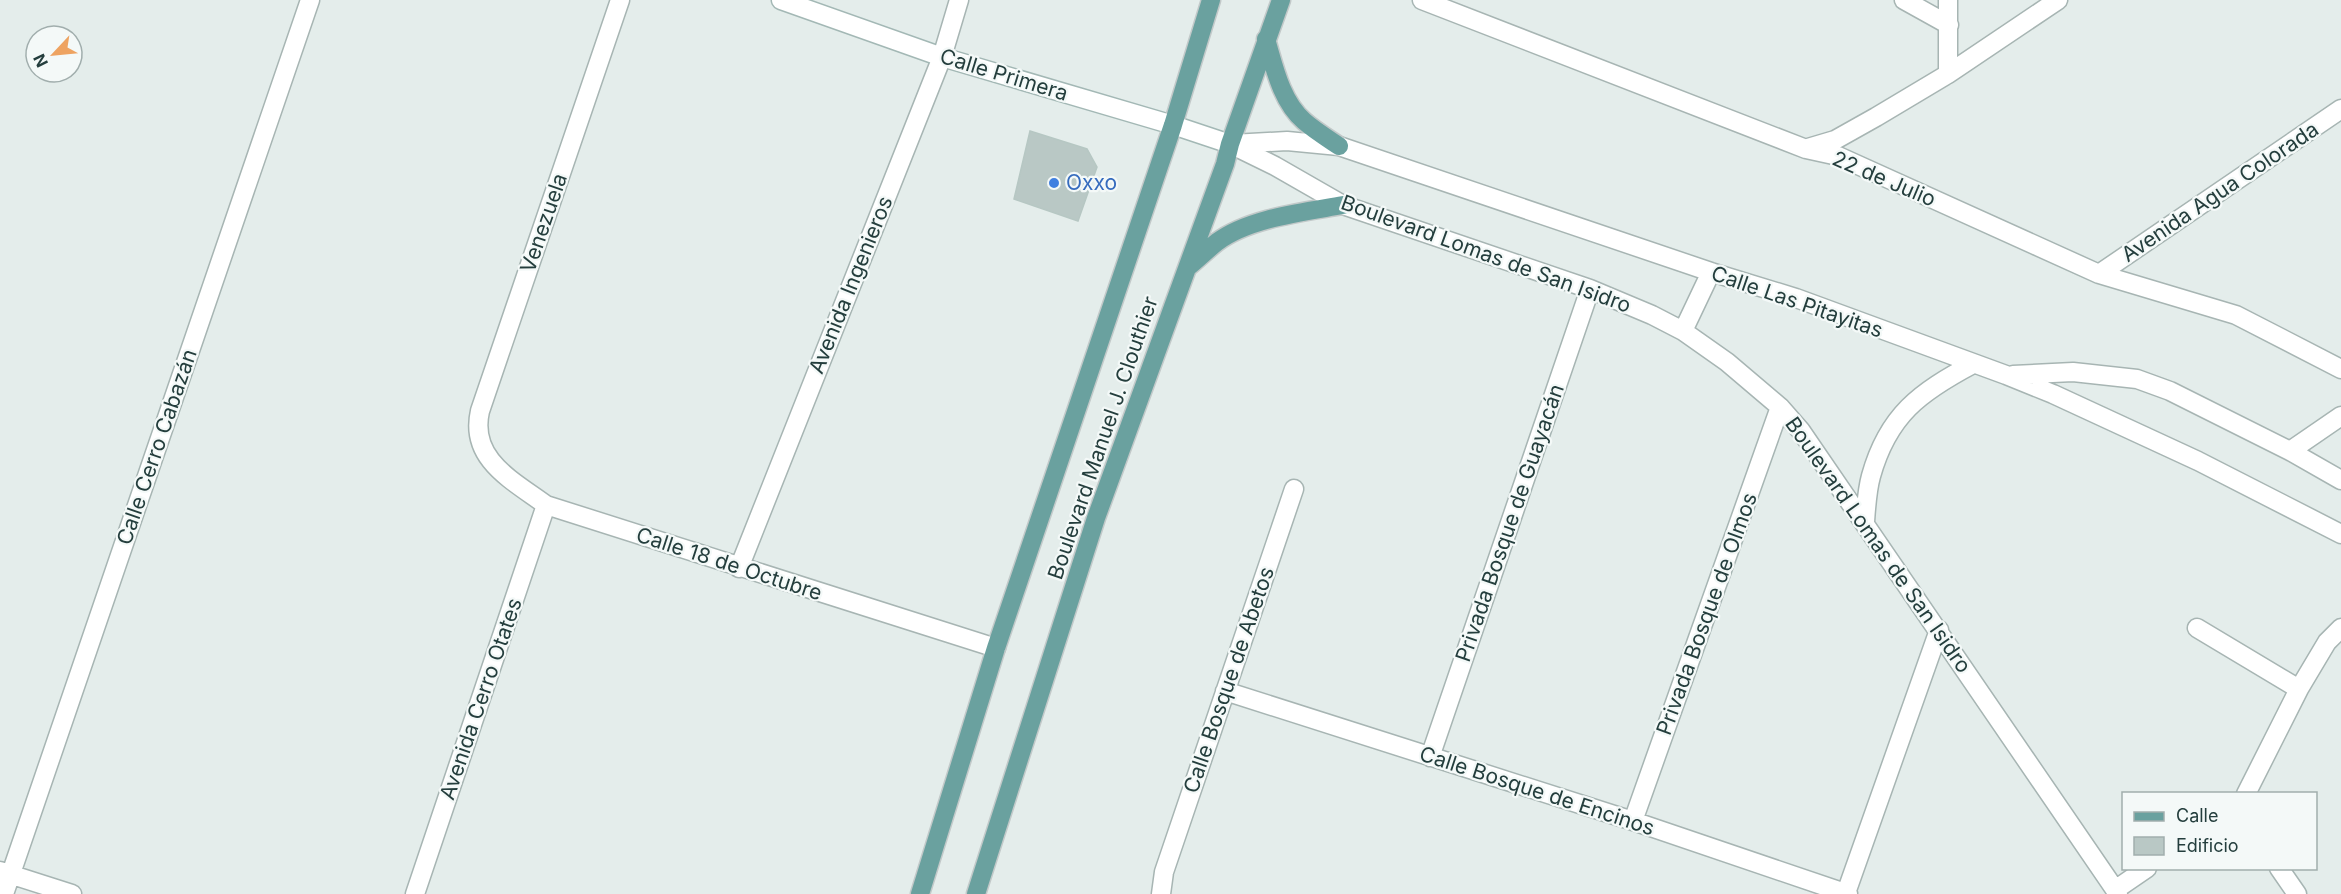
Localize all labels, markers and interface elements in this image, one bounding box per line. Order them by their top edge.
north arrow [24,24,84,84]
street label: Calle Primera [937,43,1071,106]
text: N [29,51,52,70]
street label: Avenida Agua Colorada [2116,116,2323,267]
street label: 22 de Julio [1829,146,1940,211]
street label: Venezuela [515,170,572,276]
place label: Oxxo [1066,170,1117,195]
marker: Oxxo [1047,176,1061,190]
street label: Boulevard Lomas de San Isidro [1338,189,1634,318]
street label: Avenida Ingenieros [804,193,898,377]
street label: Calle Las Pitayitas [1708,260,1886,343]
street label: Boulevard Manuel J. Clouthier [1042,293,1163,583]
street label: Calle Cerro Cabazán [111,346,202,548]
street label: Privada Bosque de Guayacán [1450,381,1569,665]
street label: Boulevard Lomas de San Isidro [1780,412,1977,677]
street label: Privada Bosque de Olmos [1651,489,1762,738]
street label: Calle 18 de Octubre [633,522,825,605]
street label: Calle Bosque de Abetos [1178,564,1279,796]
street label: Avenida Cerro Otates [434,595,527,803]
street label: Calle Bosque de Encinos [1417,741,1658,840]
legend [2122,792,2317,870]
text: Calle [2176,805,2218,826]
text: Edificio [2176,835,2239,856]

